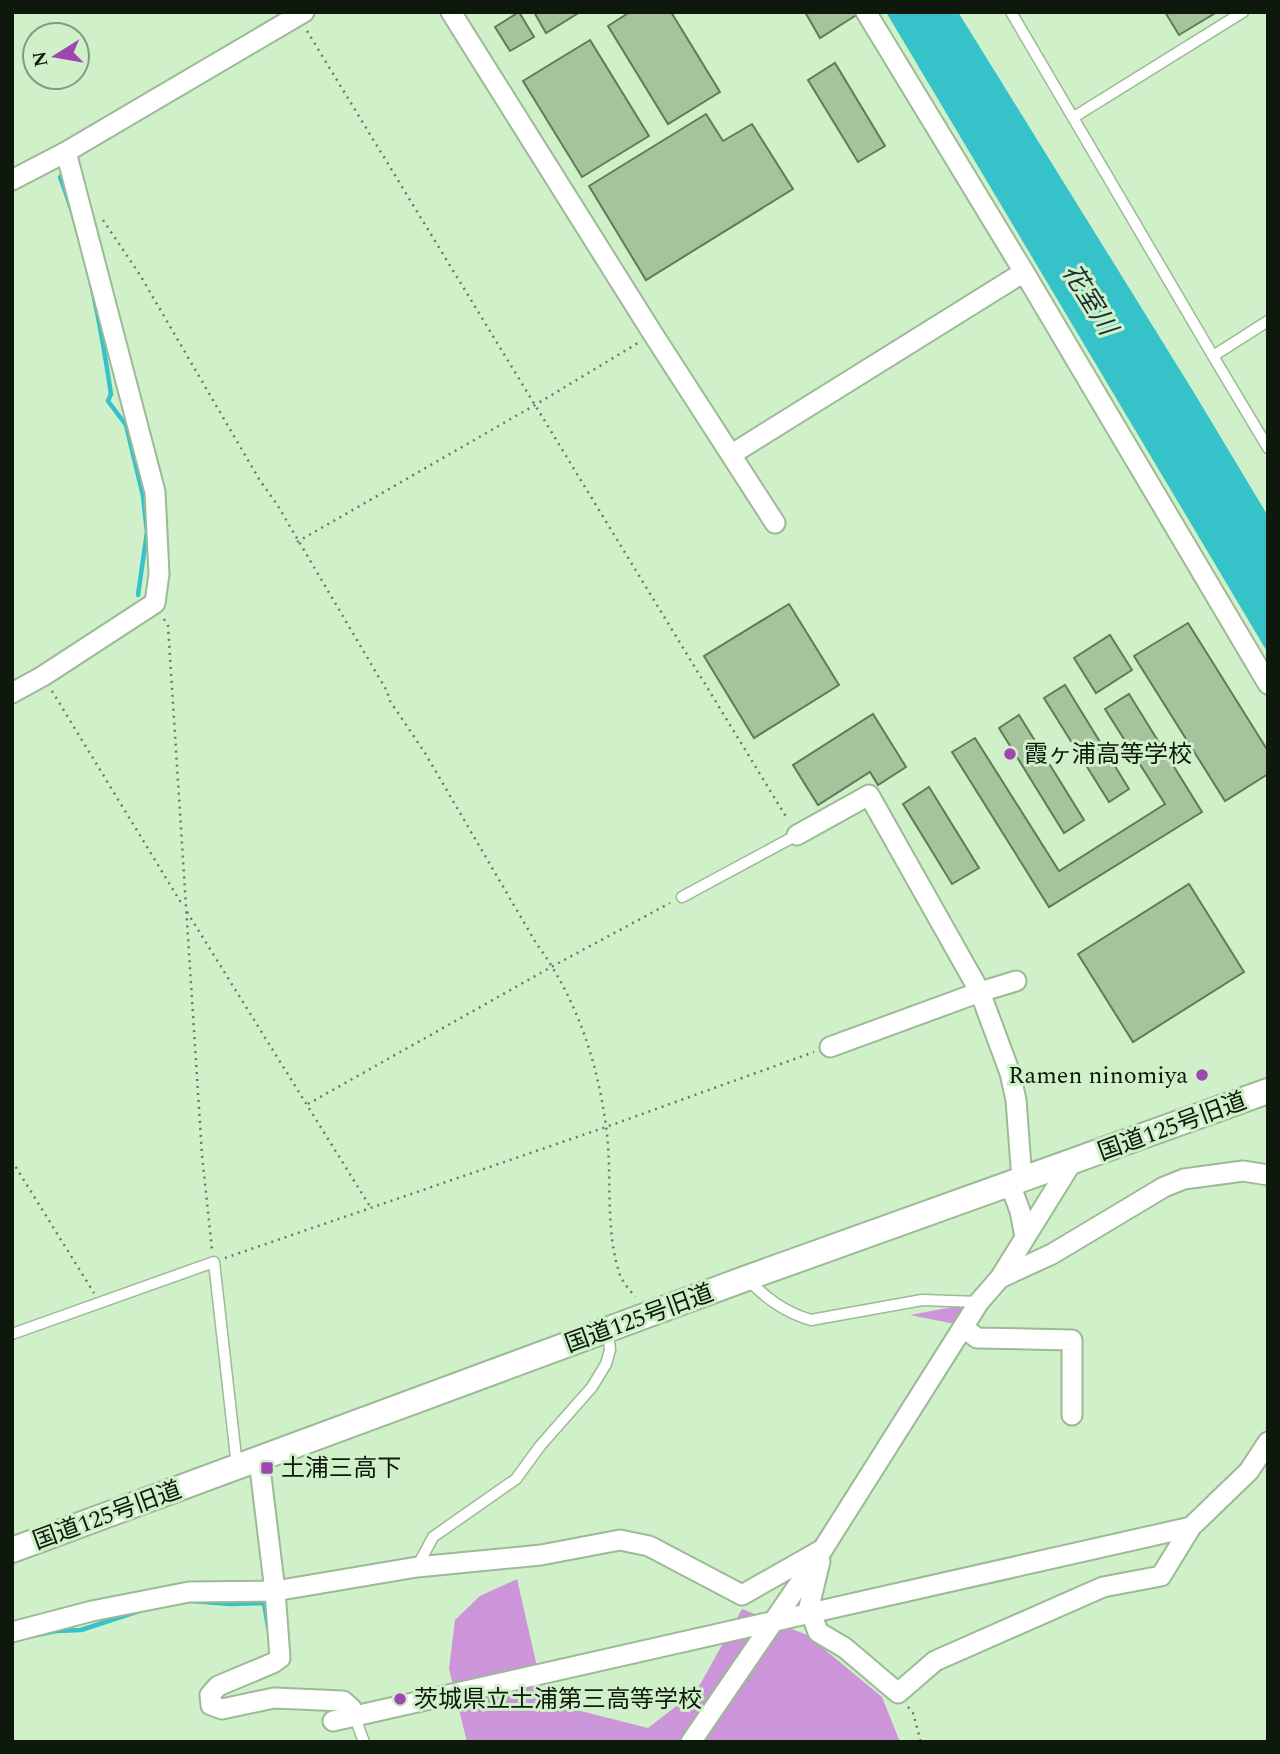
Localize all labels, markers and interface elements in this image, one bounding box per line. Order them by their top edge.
north arrow [21,21,91,91]
text: N [25,49,56,69]
water label: 花室川 [1052,256,1128,346]
place label: 霞ヶ浦高等学校 [1024,737,1192,773]
marker: 霞ヶ浦高等学校 [1002,746,1018,762]
place label: Ramen ninomiya [1008,1058,1188,1094]
marker: Ramen ninomiya [1194,1067,1210,1083]
street label: 国道125号旧道 [1093,1083,1252,1171]
street label: 国道125号旧道 [560,1275,719,1363]
place label: 土浦三高下 [281,1451,401,1487]
marker: 土浦三高下 [259,1460,275,1476]
street label: 国道125号旧道 [28,1472,187,1560]
place label: 茨城県立土浦第三高等学校 [414,1682,702,1718]
marker: 茨城県立土浦第三高等学校 [392,1691,408,1707]

